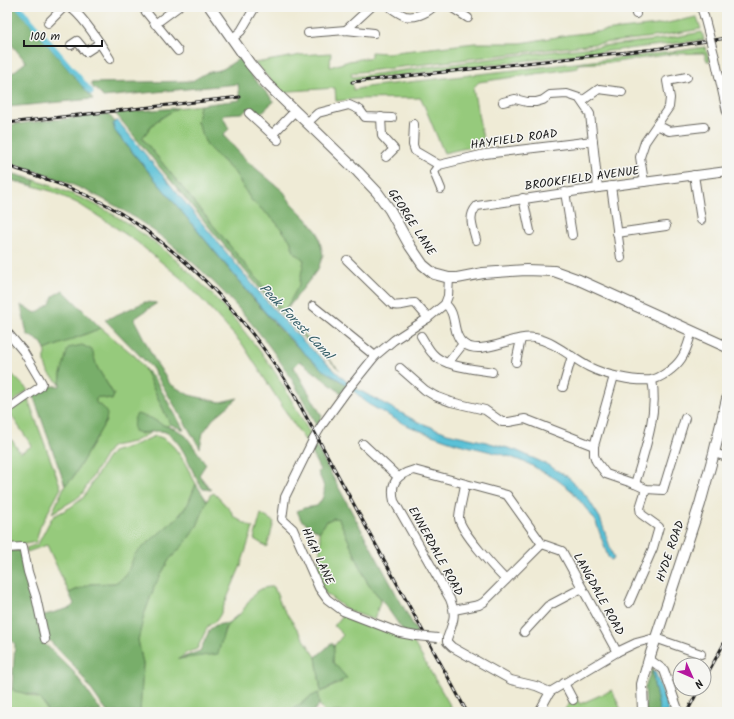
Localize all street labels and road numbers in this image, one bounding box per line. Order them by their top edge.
street label: HAYFIELD ROAD [469,124,559,155]
street label: BROOKFIELD AVENUE [524,161,642,196]
street label: GEORGE LANE [383,185,441,261]
street label: ENNERDALE ROAD [403,503,468,600]
street label: HYDE ROAD [651,518,690,584]
street label: HIGH LANE [296,525,339,589]
street label: LANGDALE ROAD [568,549,629,639]

